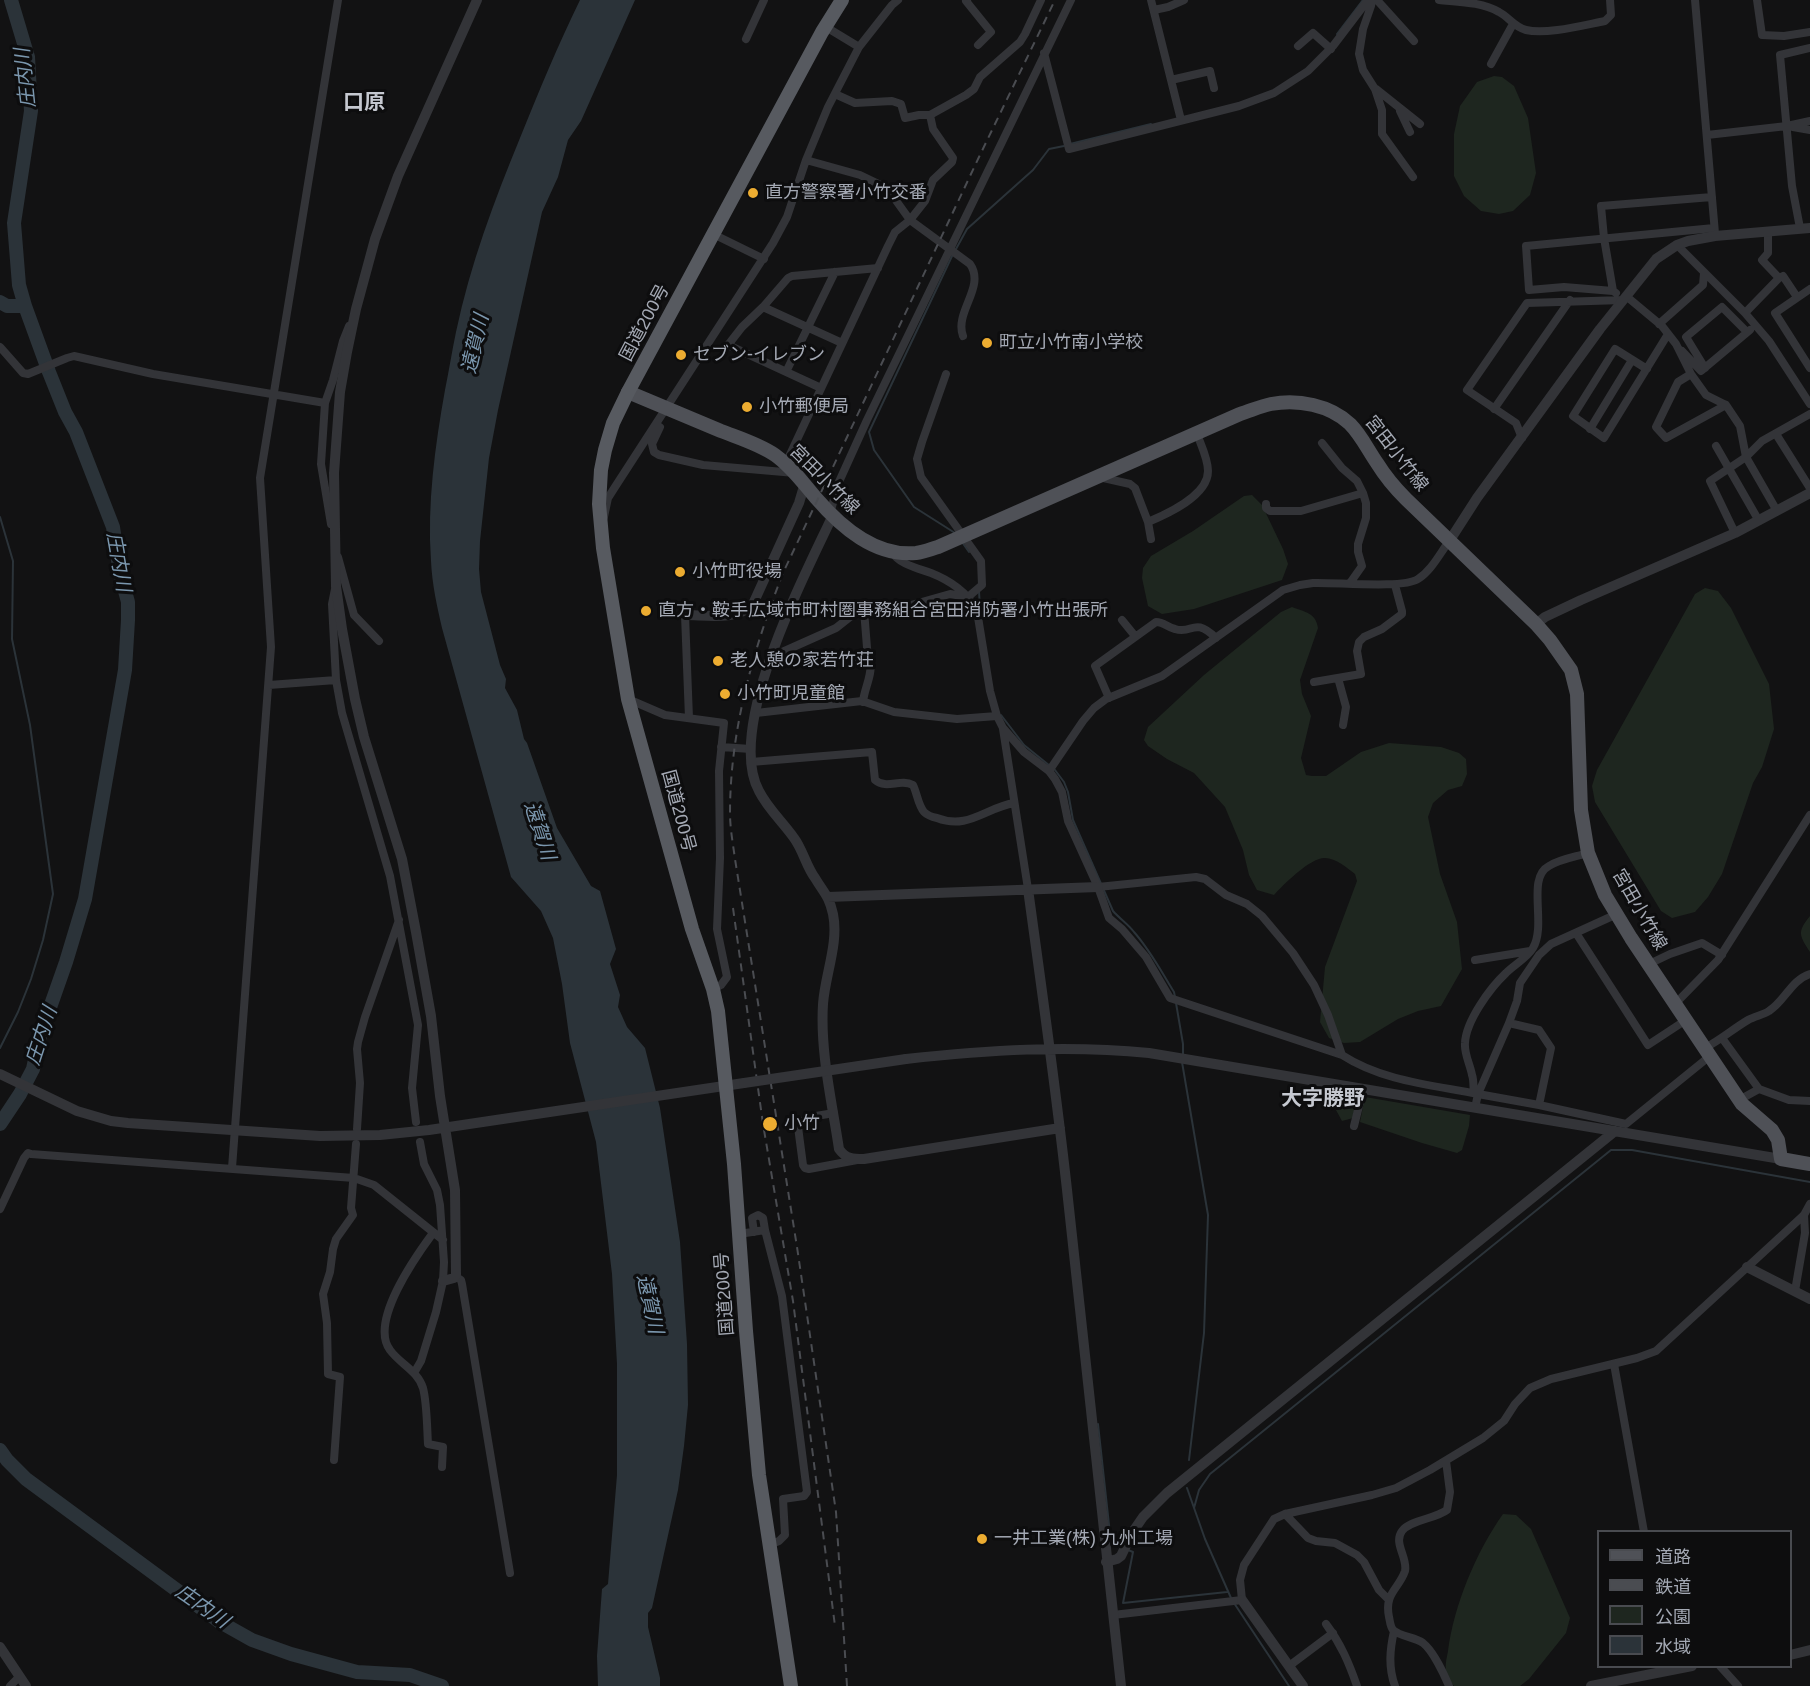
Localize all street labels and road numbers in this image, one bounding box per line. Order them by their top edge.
street label: 国道200号 [616,281,674,365]
street label: 宮田小竹線 [1360,412,1432,496]
street label: 宮田小竹線 [785,441,863,519]
street label: 国道200号 [657,768,699,854]
street label: 宮田小竹線 [1607,866,1671,954]
street label: 国道200号 [711,1251,739,1337]

